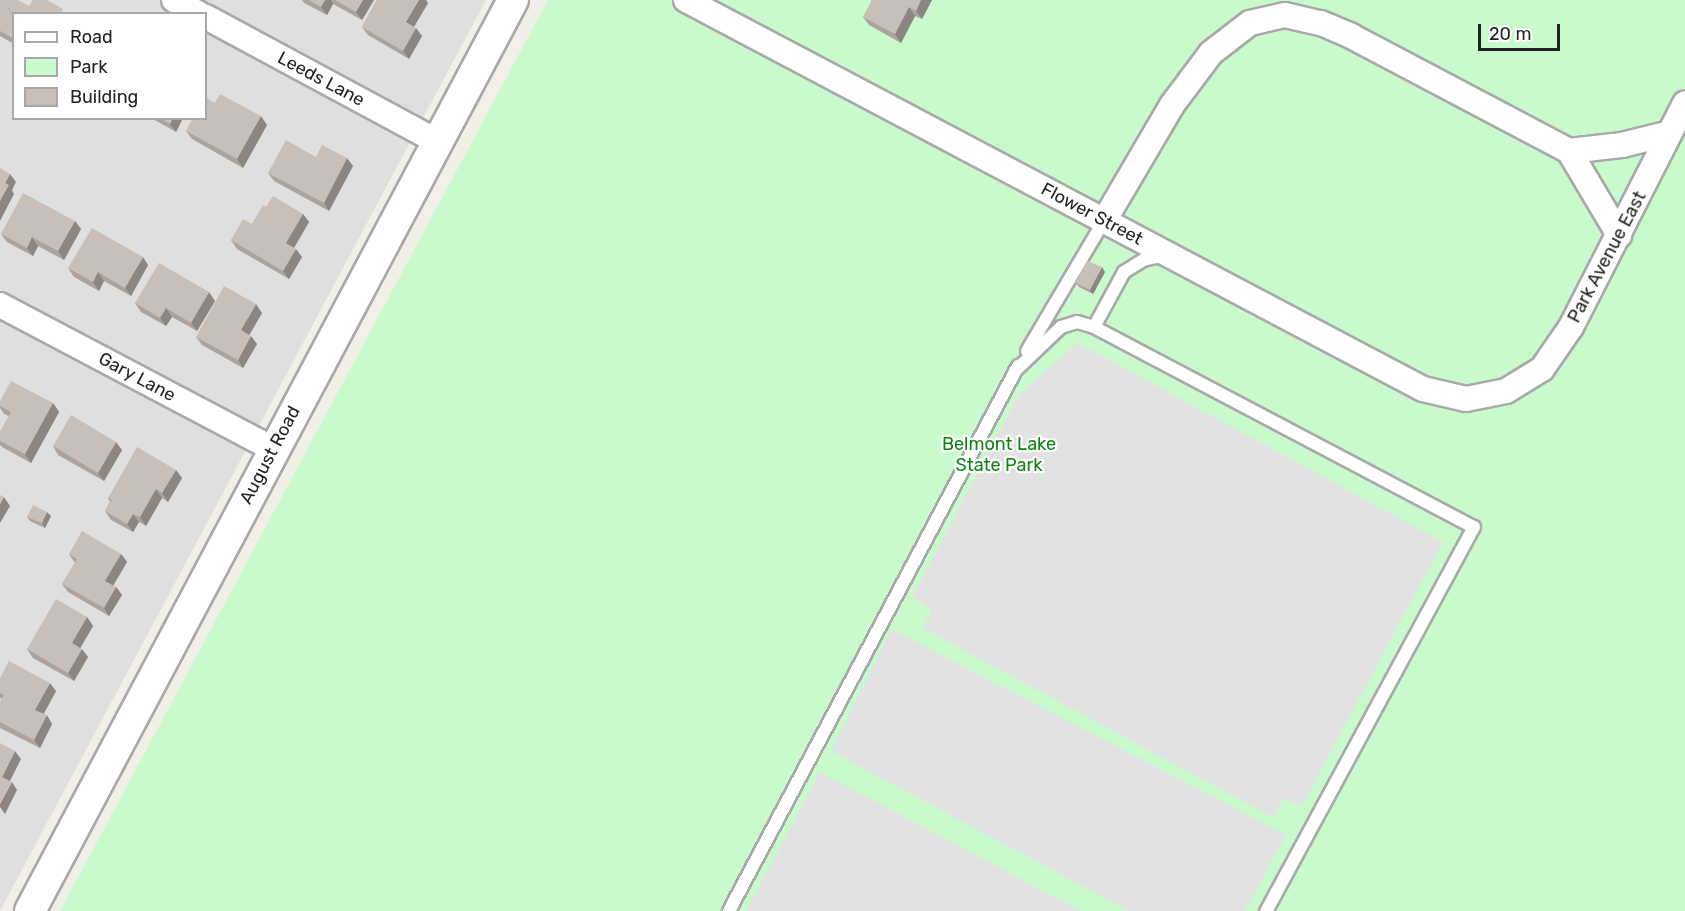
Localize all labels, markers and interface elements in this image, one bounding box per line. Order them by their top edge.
legend [12,12,207,120]
scale bar [1481,12,1564,50]
text: 20 m [1489,23,1531,45]
text: Road [70,26,113,48]
street label: Leeds Lane [274,47,368,111]
text: Park [70,56,107,78]
text: Building [70,86,138,108]
street label: Flower Street [1037,178,1147,250]
street label: Park Avenue East [1563,187,1651,327]
street label: Gary Lane [95,348,179,406]
street label: August Road [235,402,305,508]
park label: Belmont Lake State Park [942,434,1056,476]

